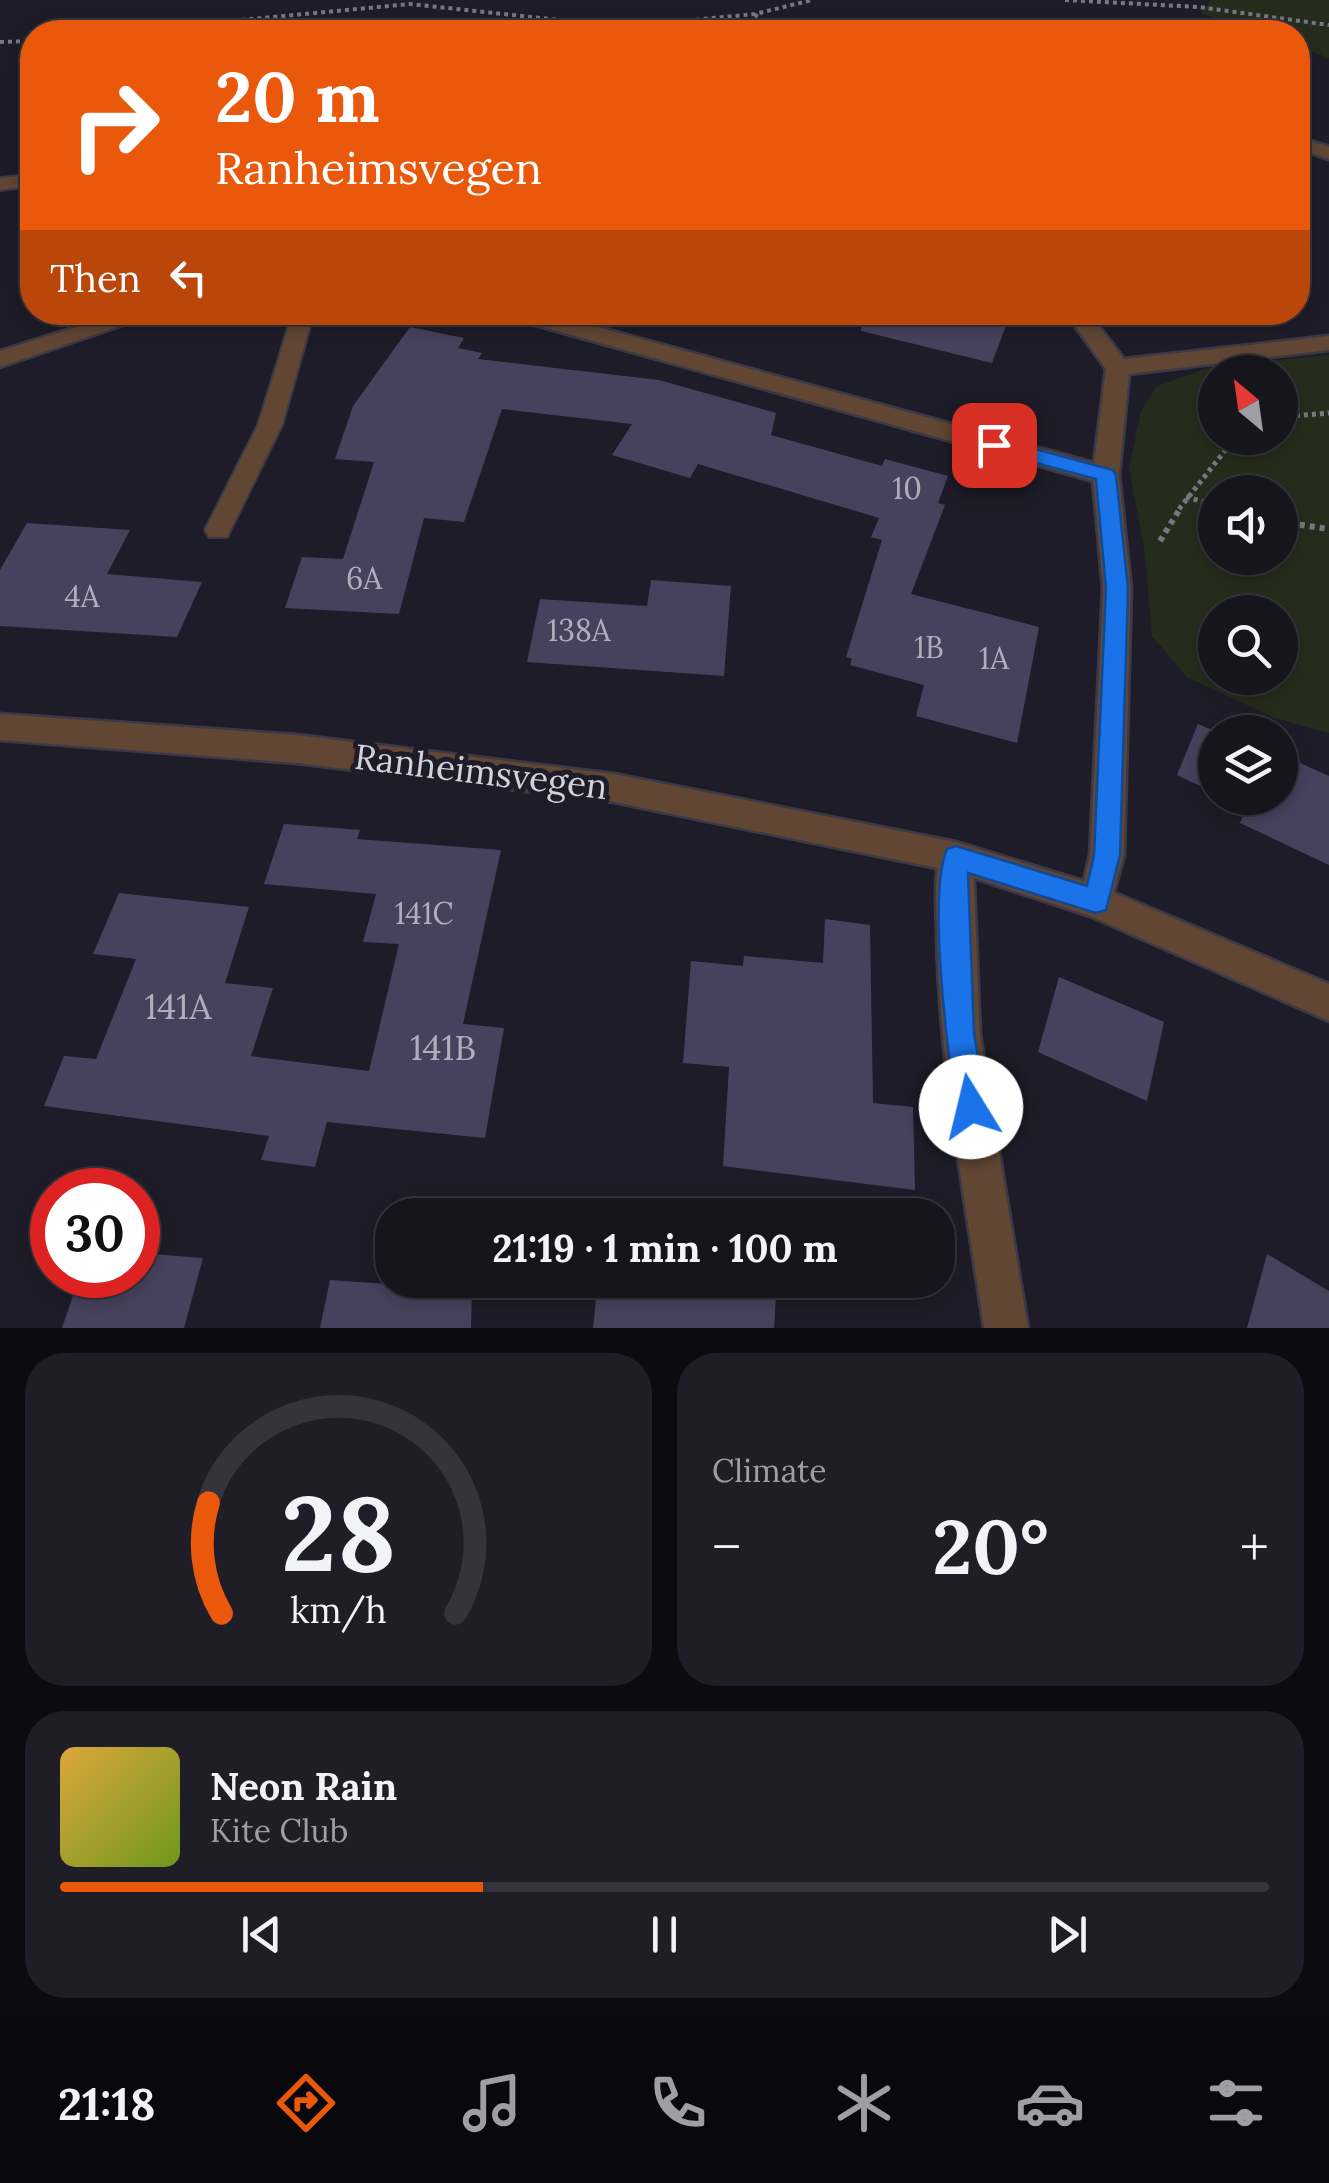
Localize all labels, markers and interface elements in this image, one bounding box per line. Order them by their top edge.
text: 20 m [215,52,380,141]
icon: right [50,60,180,190]
text: Ranheimsvegen [215,139,542,196]
icon: left [161,250,216,305]
text: Then [50,254,141,302]
north arrow [1198,355,1298,455]
map controls [1198,355,1298,815]
pin [952,403,1037,488]
icon: arrive [967,418,1022,473]
house number: 10 [892,469,922,507]
button: sound [1198,475,1298,575]
house number: 6A [346,559,383,597]
house number: 4A [64,577,101,615]
button: search [1198,595,1298,695]
house number: 138A [547,611,612,649]
house number: 1B [914,628,944,666]
house number: 1A [979,639,1010,677]
button: layers [1198,715,1298,815]
street label: Ranheimsvegen [352,734,610,809]
house number: 141C [394,894,454,932]
house number: 141A [145,984,212,1029]
house number: 141B [410,1025,476,1070]
position arrow [919,1055,1023,1159]
speed limit sign: 30 [30,1168,160,1298]
text: 21:19 · 1 min · 100 m [492,1224,838,1272]
text: Climate [712,1450,827,1491]
text: 28 [281,1466,396,1599]
text: 20° [932,1499,1049,1595]
text: − [712,1512,741,1582]
text: + [1240,1512,1269,1582]
text: km/h [290,1587,387,1633]
text: Neon Rain [210,1762,397,1810]
text: Kite Club [210,1810,348,1851]
icon: previous [234,1907,289,1962]
icon: pause [637,1907,692,1962]
icon: next [1040,1907,1095,1962]
icon: directions [271,2068,341,2138]
icon: music [457,2068,527,2138]
icon: phone [643,2068,713,2138]
icon: climate [829,2068,899,2138]
icon: car [1015,2068,1085,2138]
icon: filters [1201,2068,1271,2138]
text: 21:18 [58,2075,155,2132]

